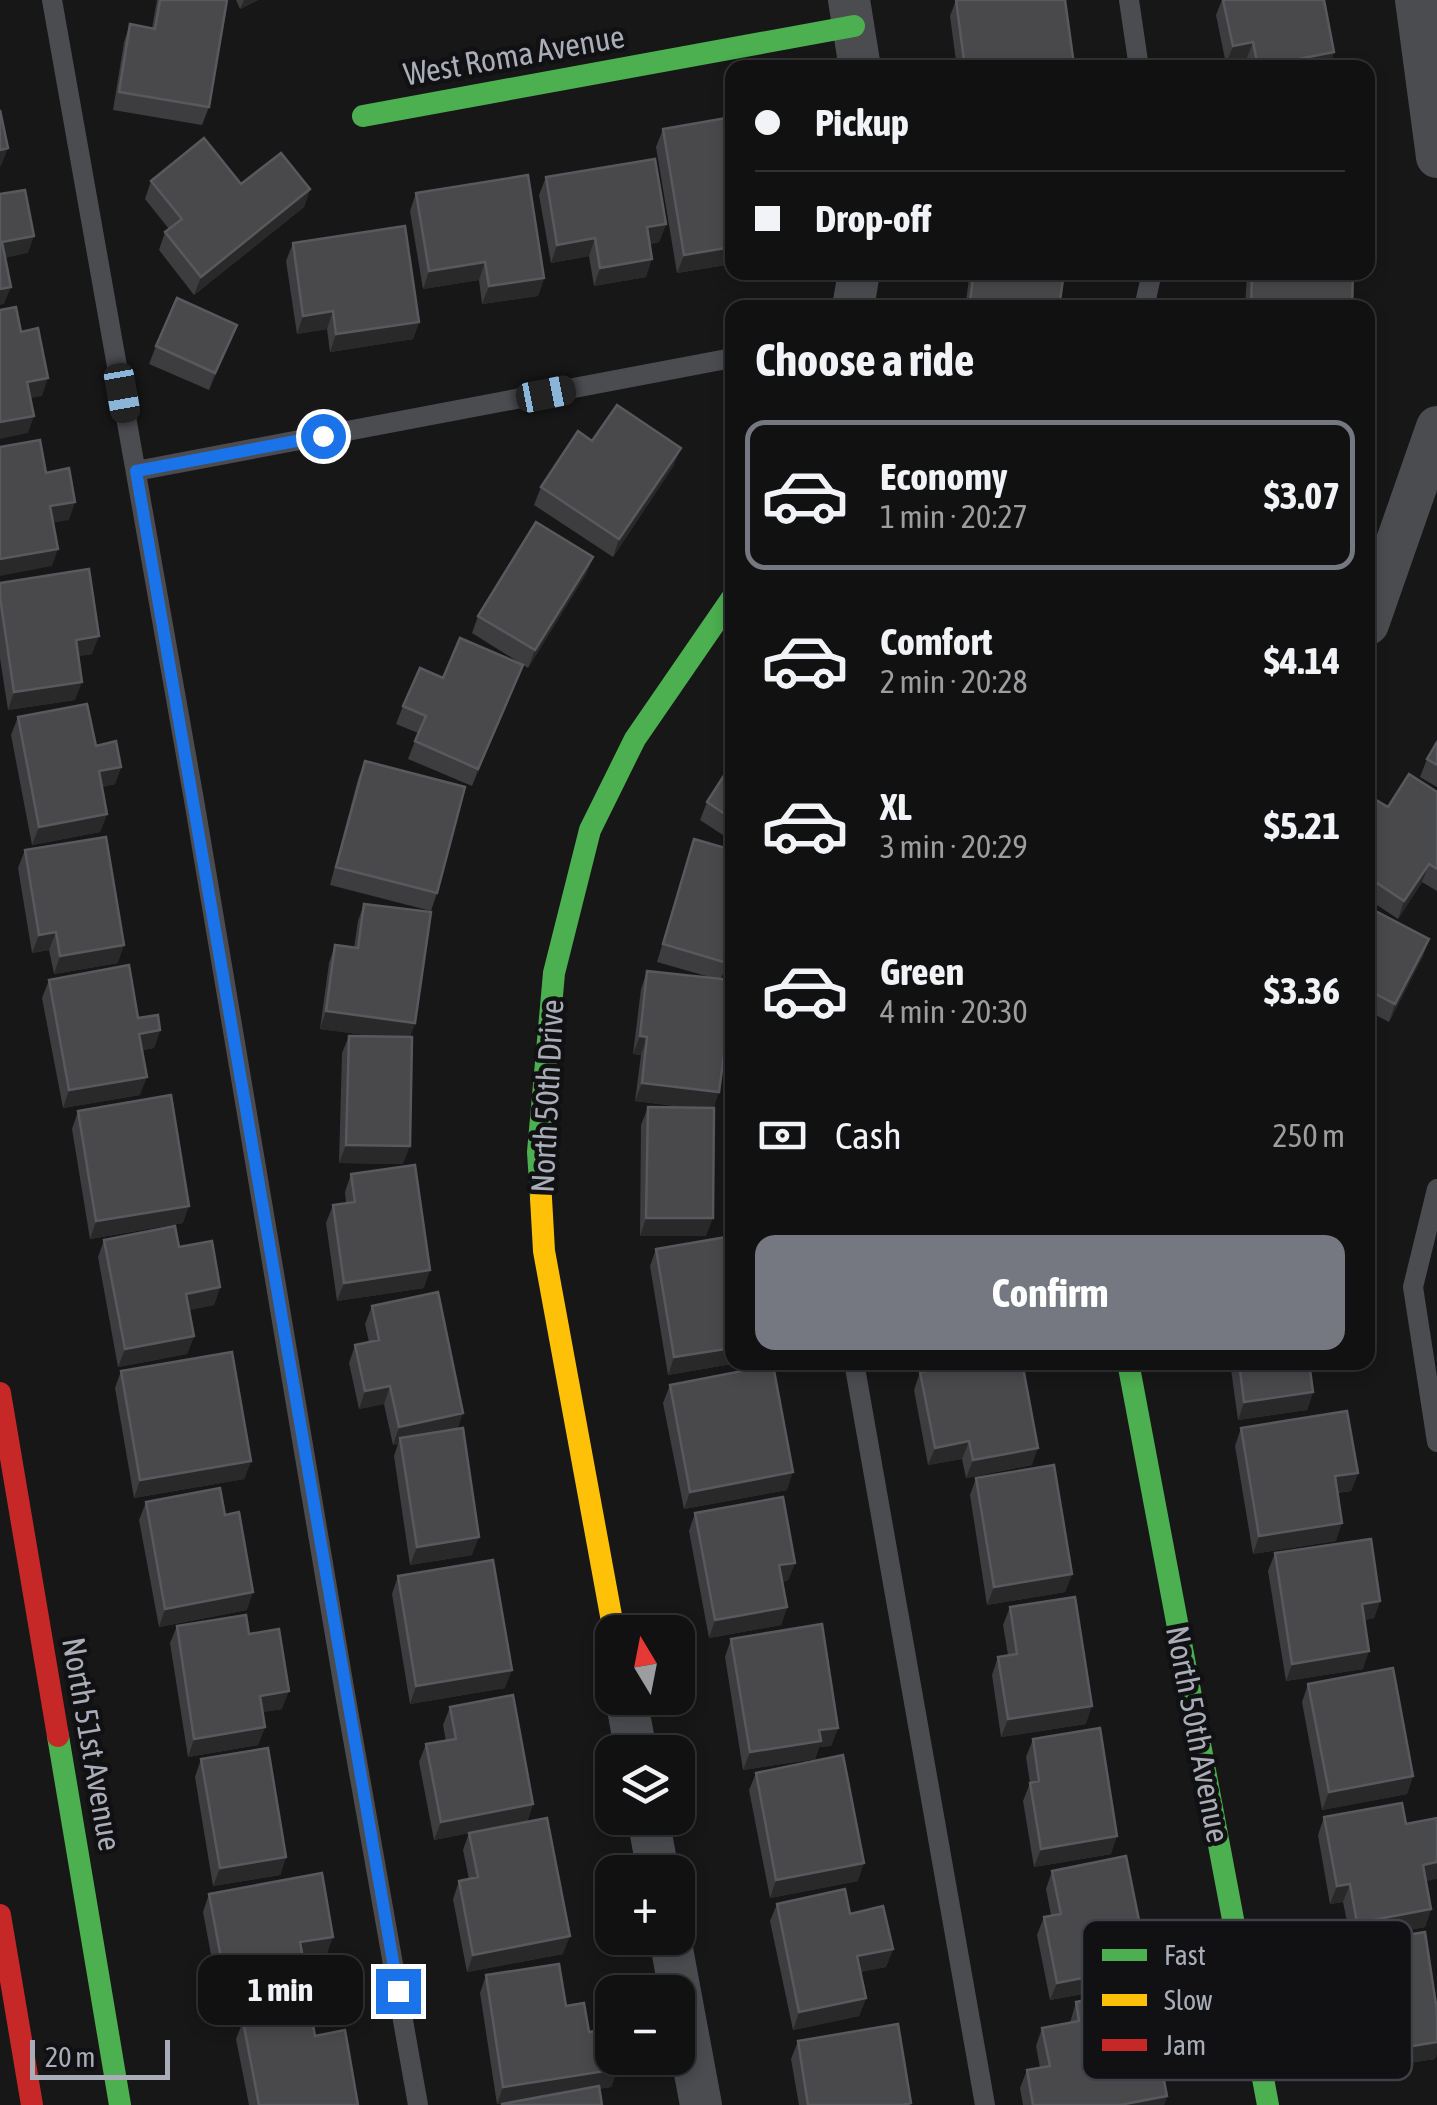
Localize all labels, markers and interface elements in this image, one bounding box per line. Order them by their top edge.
street label: West Roma Avenue [401,17,627,93]
text: Pickup [815,101,909,144]
text: Drop-off [815,197,931,240]
text: Choose a ride [755,334,974,386]
car [102,361,142,425]
car [514,374,578,414]
route start [301,414,346,459]
icon: car [760,450,850,540]
text: Economy [880,455,1007,498]
text: $3.07 [1264,474,1340,517]
text: 1 min · 20:27 [880,498,1027,535]
icon: car [760,615,850,705]
text: Comfort [880,620,992,663]
text: $4.14 [1264,639,1340,682]
text: 2 min · 20:28 [880,663,1027,700]
icon: car [760,780,850,870]
text: XL [880,785,912,828]
text: $5.21 [1264,804,1340,847]
text: 3 min · 20:29 [880,828,1027,865]
icon: car [760,945,850,1035]
text: Green [880,950,964,993]
text: $3.36 [1264,969,1340,1012]
text: 4 min · 20:30 [880,993,1027,1030]
street label: North 50th Drive [523,998,571,1194]
icon: cash [755,1108,810,1163]
text: Cash [835,1114,902,1157]
text: 250 m [1272,1117,1345,1154]
button: Confirm [755,1235,1345,1350]
north arrow [595,1615,695,1715]
map controls [595,1615,695,2075]
street label: North 50th Avenue [1159,1623,1237,1845]
street label: North 51st Avenue [55,1635,129,1853]
button: layers [595,1735,695,1835]
button: + [595,1855,695,1955]
legend [1082,1920,1412,2080]
text: Fast [1164,1939,1206,1971]
callout: 1 min [198,1956,363,2026]
route end [376,1969,421,2014]
text: 1 min [248,1971,313,2008]
button: − [595,1975,695,2075]
text: Slow [1164,1984,1213,2016]
text: Jam [1164,2029,1206,2061]
scale bar [30,2035,170,2080]
text: 20 m [45,2041,95,2073]

